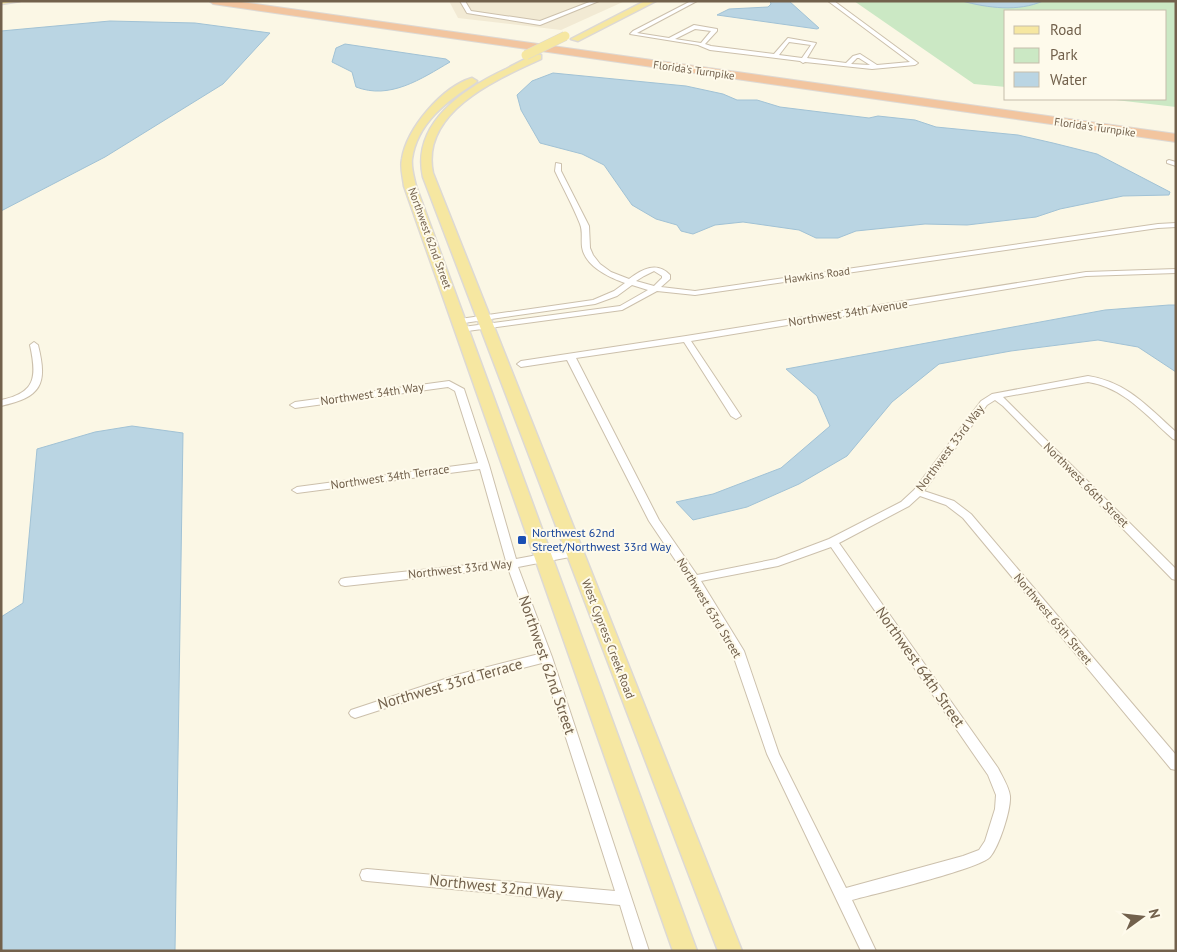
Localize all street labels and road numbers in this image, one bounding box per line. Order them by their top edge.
street label: Florida's Turnpike [652,57,736,83]
street label: Florida's Turnpike [1053,114,1137,140]
street label: Northwest 62nd Street [405,185,455,291]
street label: Hawkins Road [783,263,851,287]
street label: Northwest 34th Avenue [787,296,909,329]
street label: Northwest 34th Way [319,379,425,408]
street label: Northwest 33rd Way [912,401,987,494]
street label: Northwest 66th Street [1041,439,1132,530]
street label: Northwest 34th Terrace [330,461,450,492]
street label: Northwest 63rd Street [674,555,745,661]
street label: Northwest 33rd Way [407,556,513,581]
street label: Northwest 65th Street [1011,570,1096,667]
street label: West Cypress Creek Road [579,577,638,701]
street label: Northwest 62nd Street [515,593,580,737]
street label: Northwest 64th Street [872,603,969,731]
street label: Northwest 33rd Terrace [375,654,524,713]
street label: Northwest 32nd Way [429,870,563,903]

